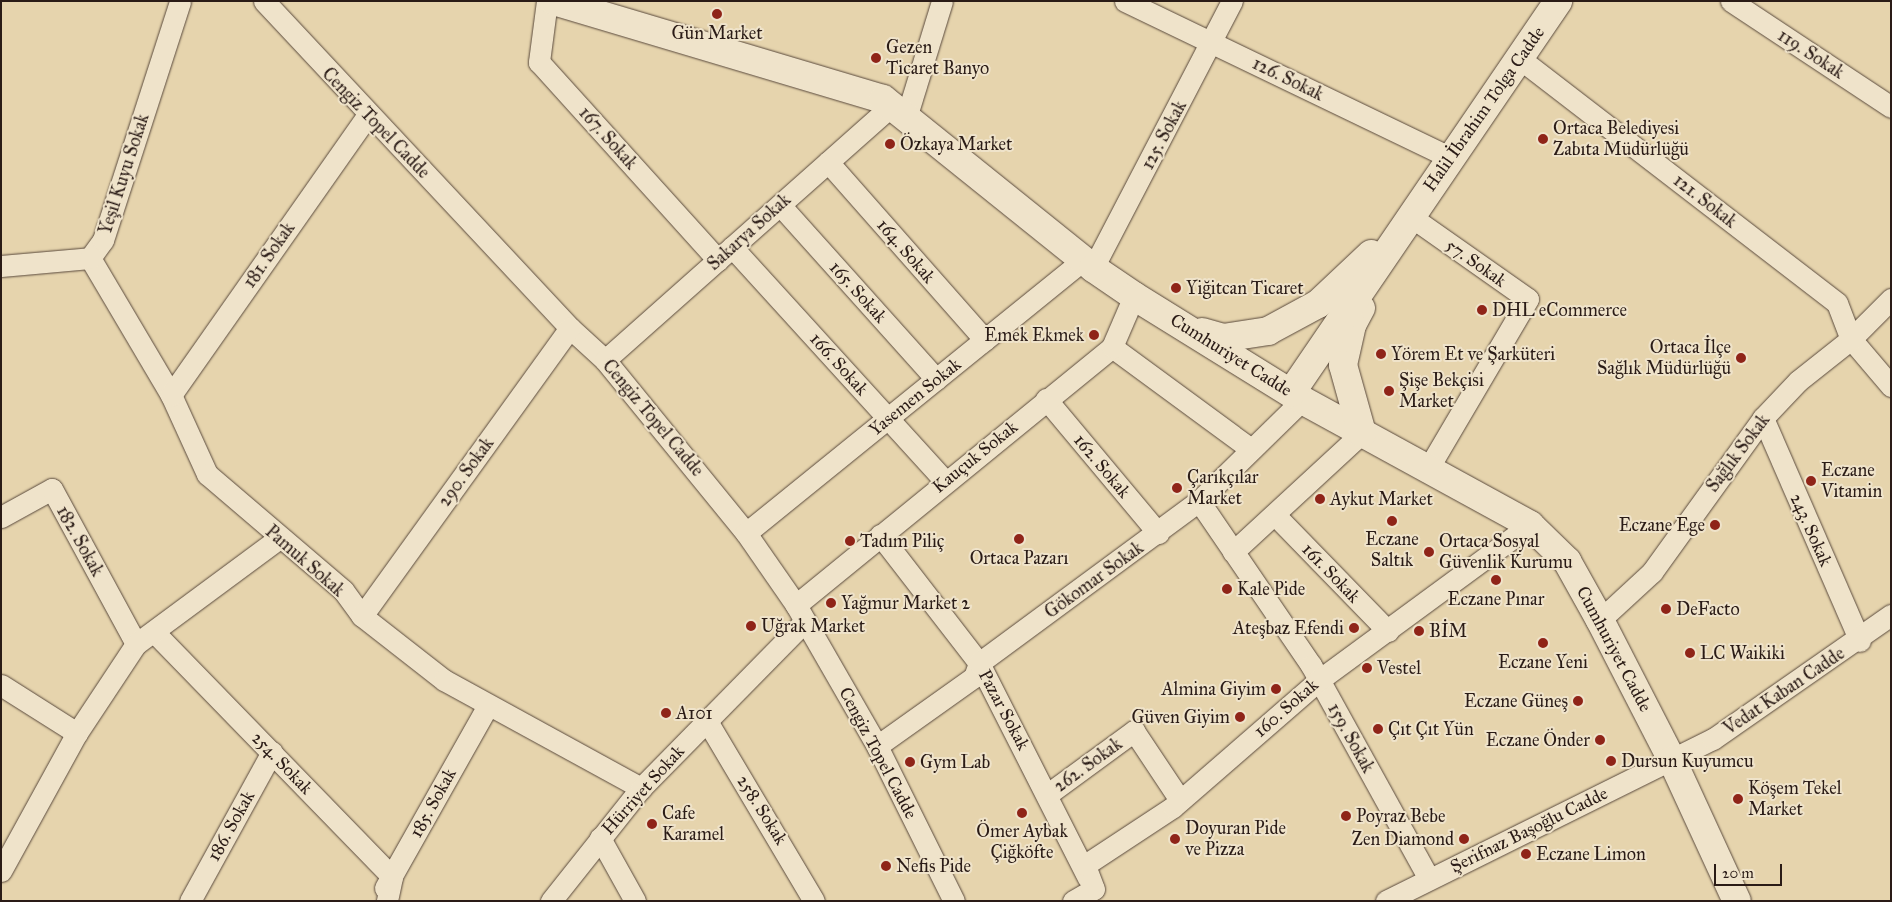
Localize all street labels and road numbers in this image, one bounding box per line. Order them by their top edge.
street label: Halil İbrahim Tolga Cadde [1419,22,1549,196]
street label: 119. Sokak [1774,24,1848,84]
street label: 126. Sokak [1249,53,1327,105]
street label: Cengiz Topel Cadde [318,63,434,183]
street label: 125. Sokak [1137,97,1191,173]
street label: 167. Sokak [574,102,642,174]
street label: Yeşil Kuyu Sokak [94,111,154,237]
street label: 121. Sokak [1669,170,1741,232]
street label: Sakarya Sokak [703,189,795,275]
street label: 164. Sokak [872,214,940,288]
street label: 181. Sokak [239,218,299,292]
street label: 57. Sokak [1441,234,1511,292]
street label: 165. Sokak [825,257,891,327]
street label: Cumhuriyet Cadde [1166,309,1296,401]
street label: 166. Sokak [805,328,873,400]
street label: Yasemen Sokak [865,353,965,441]
street label: Cengiz Topel Cadde [598,355,708,481]
street label: Sağlık Sokak [1702,410,1774,496]
street label: Kauçuk Sokak [928,416,1022,498]
street label: 162. Sokak [1069,430,1135,502]
street label: 290. Sokak [434,433,498,511]
street label: 243. Sokak [1785,490,1837,570]
street label: 182. Sokak [52,502,108,580]
street label: Pamuk Sokak [261,521,349,601]
street label: Gökomar Sokak [1040,537,1148,623]
street label: 161. Sokak [1297,539,1365,607]
street label: Cumhuriyet Cadde [1572,582,1656,716]
street label: Vedat Kaban Cadde [1719,643,1849,739]
street label: Pazar Sokak [974,666,1034,754]
street label: 160. Sokak [1249,674,1323,742]
street label: Cengiz Topel Cadde [834,684,922,822]
street label: 159. Sokak [1323,699,1379,777]
street label: 254. Sokak [247,727,317,799]
street label: 262. Sokak [1050,733,1126,797]
street label: Hürriyet Sokak [597,741,689,839]
street label: 185. Sokak [405,765,461,841]
street label: 258. Sokak [732,771,792,849]
street label: Şerifnaz Başoğlu Cadde [1447,782,1611,878]
street label: 186. Sokak [203,787,259,865]

